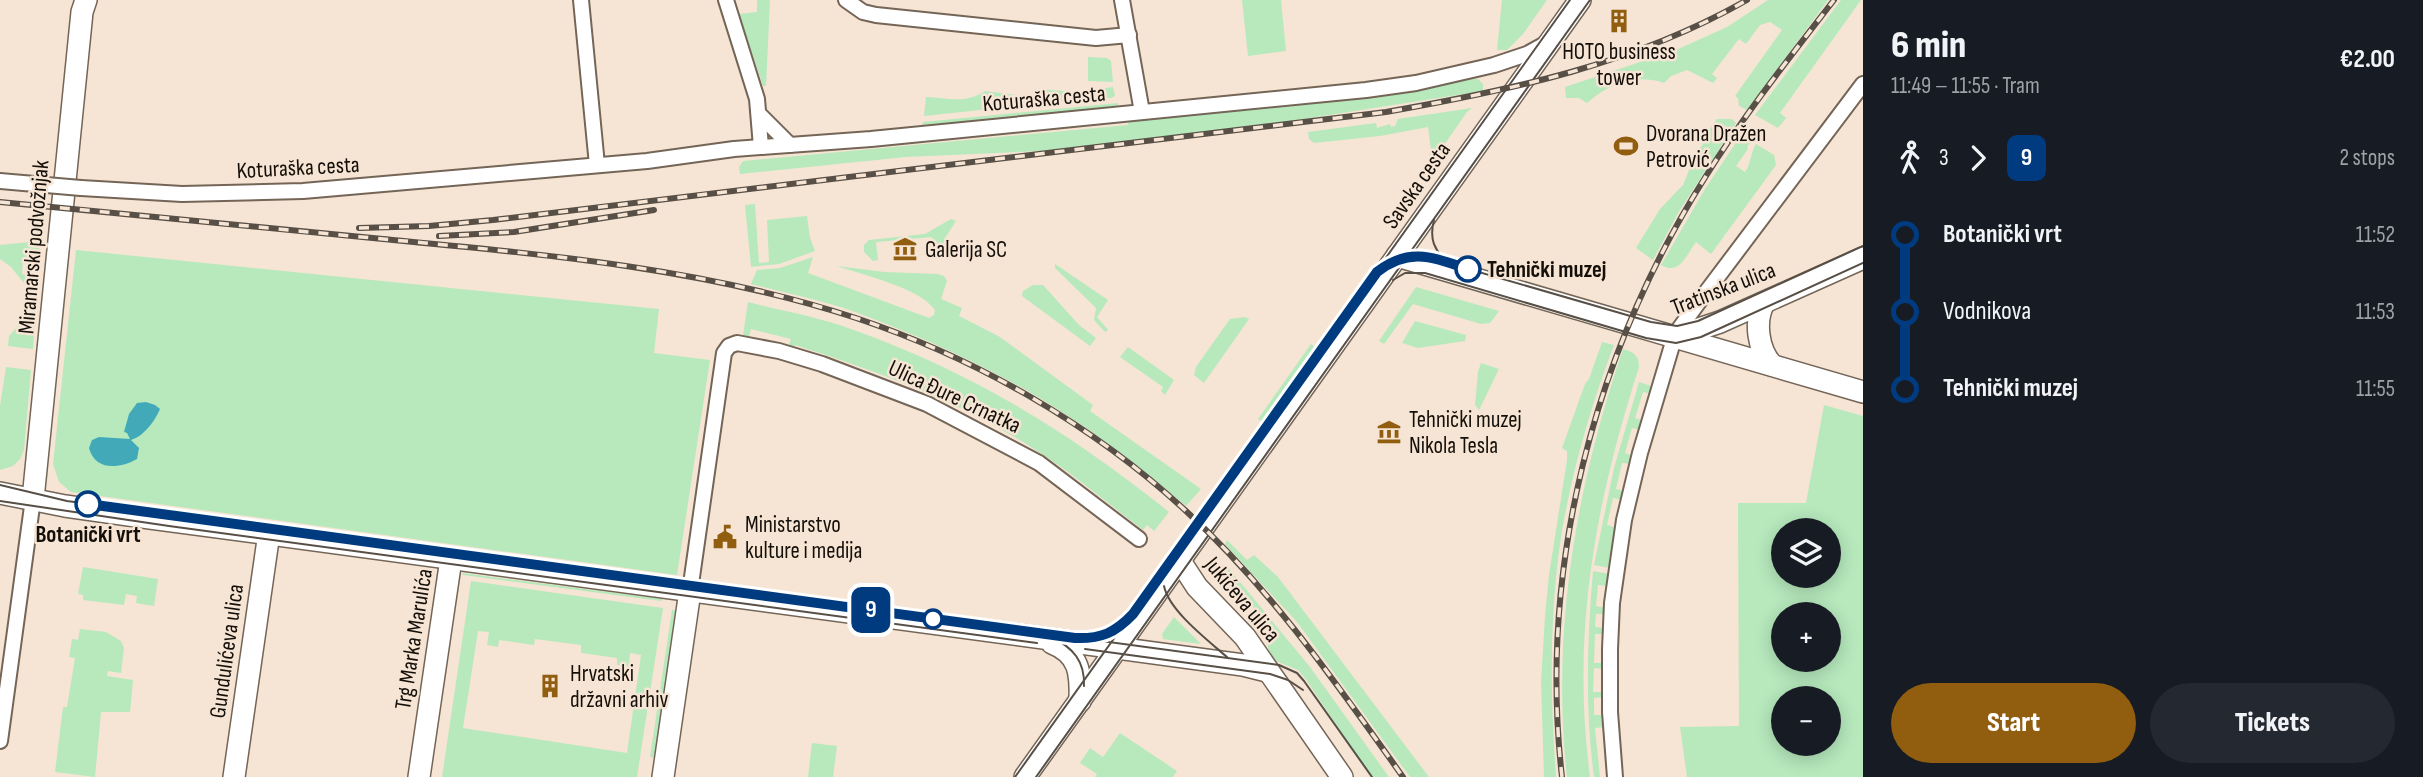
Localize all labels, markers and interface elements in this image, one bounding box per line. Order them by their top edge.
building icon: HOTO business tower [1605,7,1633,35]
text: 6 min [1891,23,1966,68]
place label: HOTO business tower [1562,38,1676,92]
text: €2.00 [2340,44,2395,75]
text: 11:49 – 11:55 · Tram [1891,72,2040,100]
street label: Koturaška cesta [981,80,1107,118]
place label: Dvorana Dražen Petrović [1646,120,1766,174]
sports icon: Dvorana Dražen Petrović [1612,132,1640,160]
street label: Savska cesta [1377,137,1457,234]
icon: walk [1891,139,1929,177]
icon: forward [1959,139,1997,177]
text: 9 [2021,143,2032,172]
text: 3 [1939,144,1949,172]
text: 2 stops [2339,144,2395,172]
street label: Koturaška cesta [236,151,360,185]
street label: Miramarski podvožnjak [12,159,56,335]
text: Botanički vrt [1943,219,2062,250]
text: 11:52 [2356,221,2395,249]
museum icon: Galerija SC [891,235,919,263]
place label: Galerija SC [925,236,1007,264]
marker: Tehnički muzej [1455,256,1481,282]
place label: Tehnički muzej [1487,256,1606,284]
street label: Tratinska ulica [1667,256,1780,322]
text: Vodnikova [1943,296,2031,327]
text: 11:53 [2356,298,2395,326]
street label: Ulica Đure Crnatka [884,354,1025,440]
text: Tehnički muzej [1943,373,2078,404]
text: 11:55 [2356,375,2395,403]
place label: Tehnički muzej Nikola Tesla [1409,406,1522,460]
museum icon: Tehnički muzej Nikola Tesla [1375,418,1403,446]
marker: Botanički vrt [75,491,101,517]
place label: Ministarstvo kulture i medija [745,511,862,565]
map controls [1771,518,1841,756]
button: layers [1771,518,1841,588]
place label: Botanički vrt [35,521,141,549]
public building icon: Ministarstvo kulture i medija [711,523,739,551]
street label: Jukićeva ulica [1198,550,1286,648]
street label: Trg Marka Marulića [389,567,439,712]
street label: Gundulićeva ulica [204,582,250,720]
line badge: 9 [848,587,894,633]
text: 9 [865,595,877,624]
button: + [1771,602,1841,672]
unlabelled marker [923,609,943,629]
place label: Hrvatski državni arhiv [570,660,668,714]
building icon: Hrvatski državni arhiv [536,672,564,700]
button: Start [1891,683,2136,763]
button: Tickets [2150,683,2395,763]
button: − [1771,686,1841,756]

